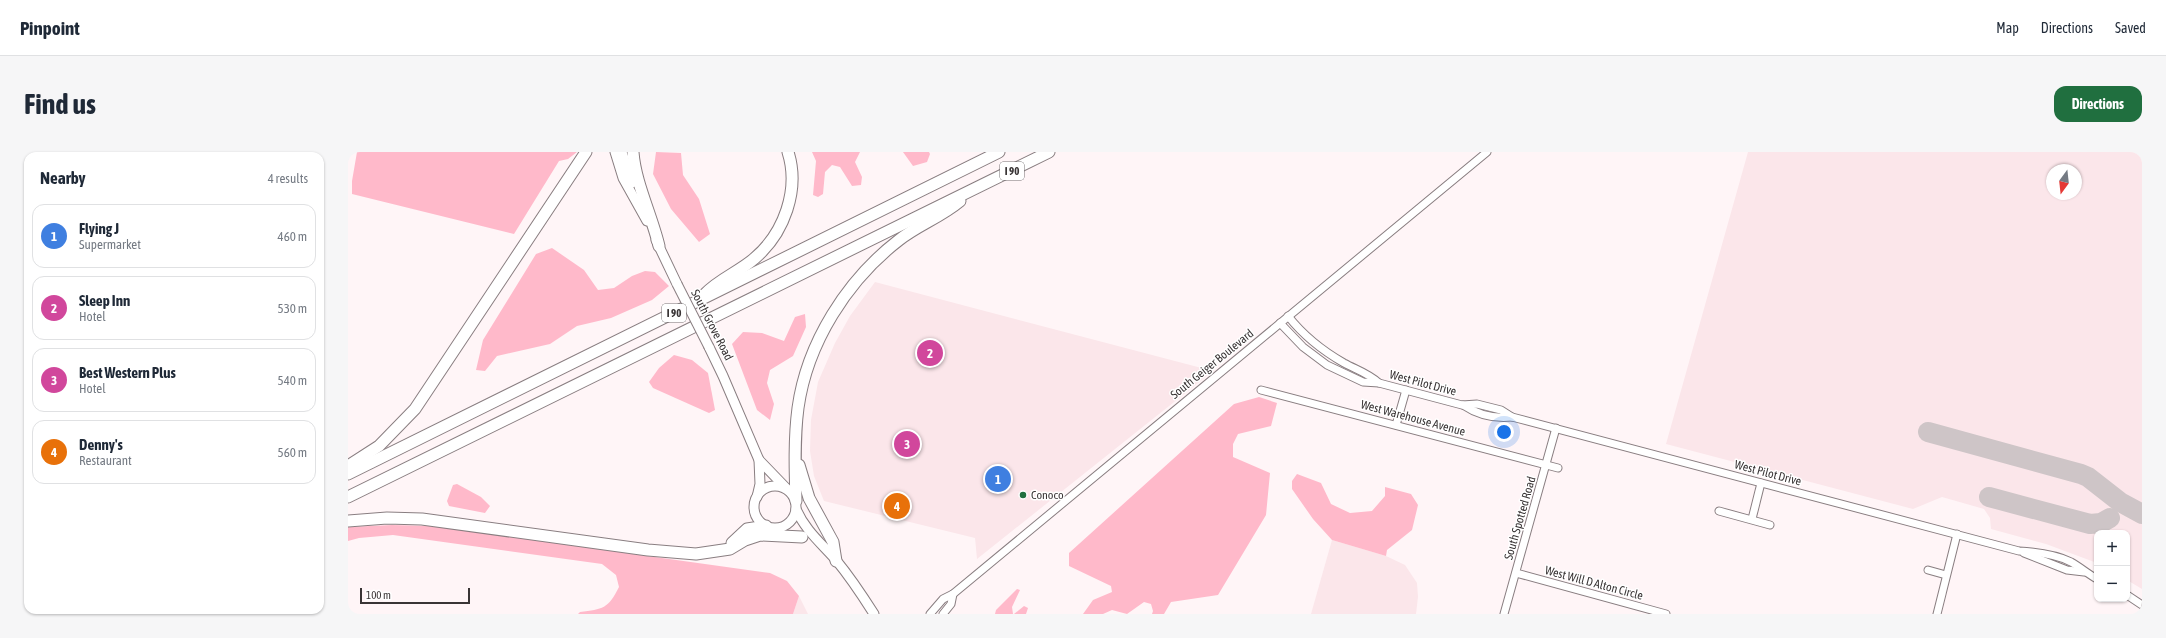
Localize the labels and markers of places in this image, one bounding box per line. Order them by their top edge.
pin: 2 [917,338,943,368]
pin: 3 [894,429,920,459]
pin: 1 [985,464,1011,494]
place label: Conoco [1031,488,1064,502]
marker: Conoco [1018,490,1028,500]
pin: 4 [884,491,910,521]

